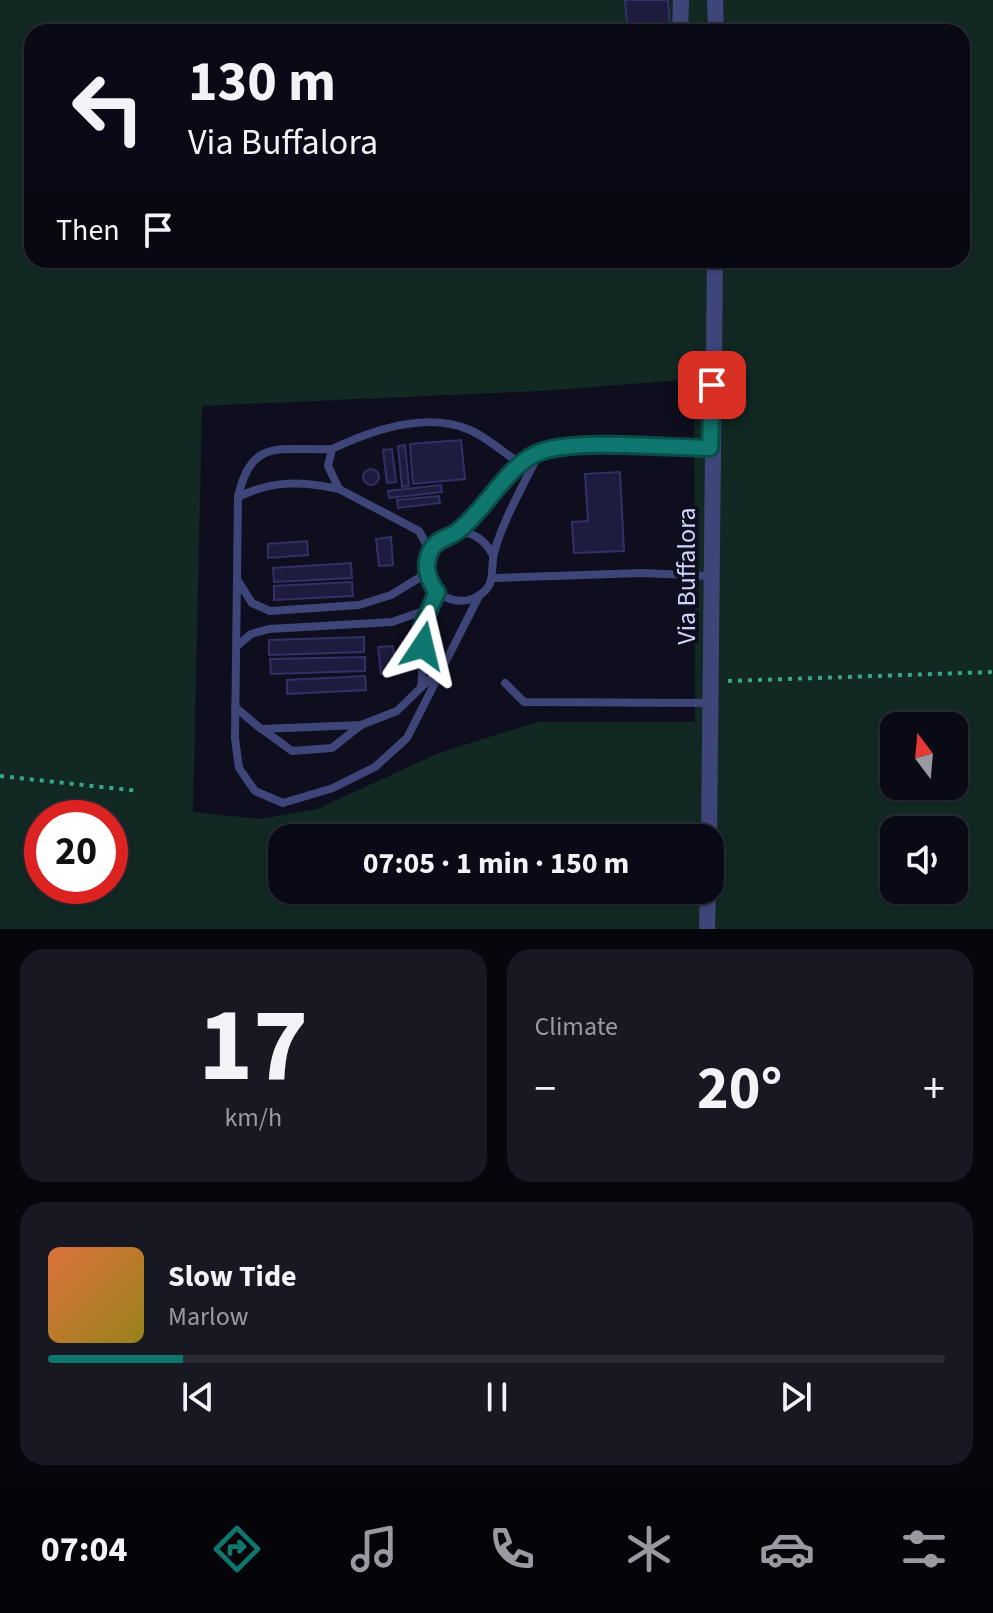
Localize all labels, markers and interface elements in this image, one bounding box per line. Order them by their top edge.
text: 130 m [188,43,336,122]
icon: left [56,56,160,160]
text: Via Buffalora [188,117,378,168]
icon: arrive [136,208,180,252]
text: Then [56,209,120,252]
pin [678,351,746,419]
icon: arrive [690,363,734,407]
street label: Via Buffalora [668,507,705,645]
position arrow [381,604,465,688]
north arrow [880,712,968,800]
map controls [880,712,968,904]
speed limit sign: 20 [24,800,128,904]
button: sound [880,816,968,904]
text: 07:05 · 1 min · 150 m [363,842,629,885]
text: 17 [198,973,308,1121]
text: Climate [535,1008,618,1045]
text: 20° [697,1047,782,1132]
text: − [535,1058,556,1121]
text: + [923,1058,945,1121]
text: km/h [224,1099,282,1136]
text: Slow Tide [168,1255,297,1298]
text: Marlow [168,1298,248,1335]
icon: previous [176,1375,220,1419]
icon: pause [475,1375,519,1419]
icon: next [774,1375,818,1419]
icon: directions [209,1521,265,1577]
icon: music [346,1521,402,1577]
icon: phone [484,1521,540,1577]
icon: climate [621,1521,677,1577]
icon: car [759,1521,815,1577]
icon: filters [896,1521,952,1577]
text: 07:04 [41,1524,128,1575]

